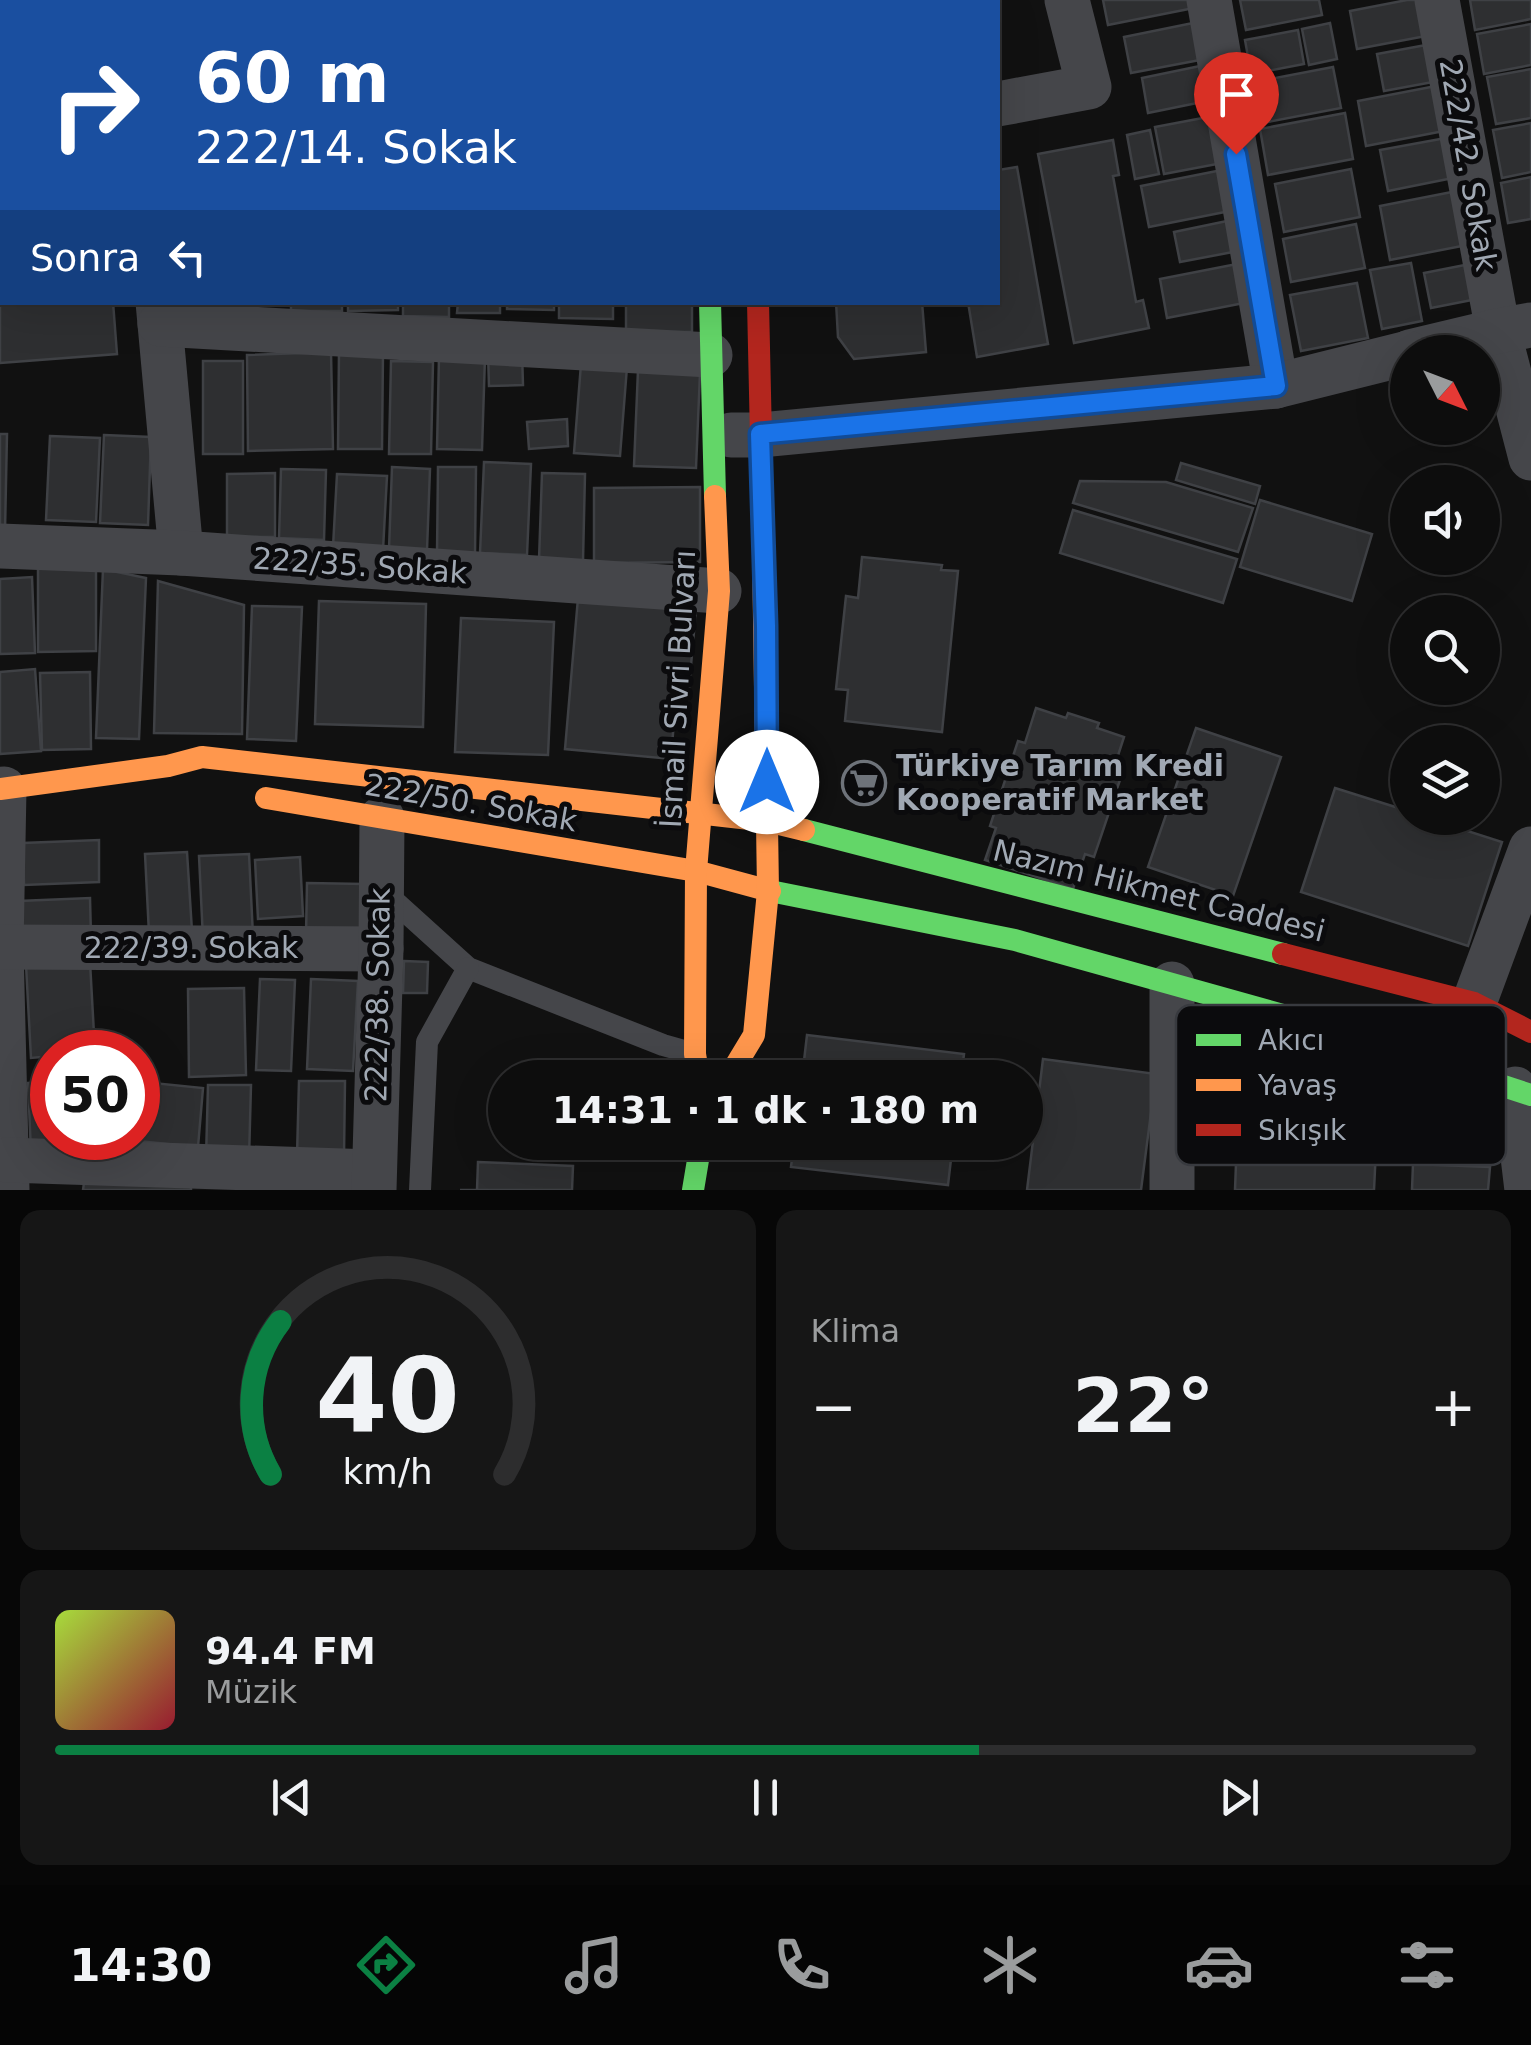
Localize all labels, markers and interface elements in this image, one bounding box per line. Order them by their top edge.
text: 60 m [195,37,390,119]
icon: right [30,40,160,170]
pin [1194,52,1279,155]
street label: 222/42. Sokak [1433,56,1504,274]
icon: arrive [1209,67,1264,122]
text: 222/14. Sokak [195,121,517,174]
icon: left [160,230,215,285]
text: Sonra [30,236,140,280]
north arrow [1390,335,1500,445]
map controls [1390,335,1500,835]
button: sound [1390,465,1500,575]
street label: 222/35. Sokak [252,541,469,590]
street label: İsmail Sivri Bulvarı [653,549,702,829]
button: search [1390,595,1500,705]
button: layers [1390,725,1500,835]
position arrow [715,730,819,834]
place label: Türkiye Tarım Kredi Kooperatif Market [896,748,1224,817]
supermarket icon: Türkiye Tarım Kredi Kooperatif Market [841,760,887,806]
street label: 222/50. Sokak [362,767,580,838]
street label: Nazım Hikmet Caddesi [990,832,1329,949]
street label: 222/38. Sokak [358,887,397,1103]
street label: 222/39. Sokak [84,930,299,965]
legend [1176,1005,1506,1165]
text: Akıcı [1258,1024,1324,1057]
speed limit sign: 50 [30,1030,160,1160]
text: Yavaş [1257,1069,1337,1102]
text: 14:31 · 1 dk · 180 m [552,1088,979,1132]
text: Sıkışık [1258,1114,1347,1147]
text: Klima [811,1312,900,1350]
text: 40 [315,1335,460,1457]
text: 22° [1072,1362,1214,1450]
text: − [811,1375,857,1439]
text: + [1430,1375,1476,1439]
text: km/h [343,1451,433,1492]
text: 94.4 FM [205,1629,376,1673]
text: Müzik [205,1673,297,1711]
icon: previous [264,1770,319,1825]
icon: pause [738,1770,793,1825]
icon: next [1212,1770,1267,1825]
icon: directions [351,1930,421,2000]
icon: music [559,1930,629,2000]
icon: phone [767,1930,837,2000]
icon: climate [975,1930,1045,2000]
icon: car [1184,1930,1254,2000]
icon: filters [1392,1930,1462,2000]
text: 14:30 [69,1939,212,1992]

